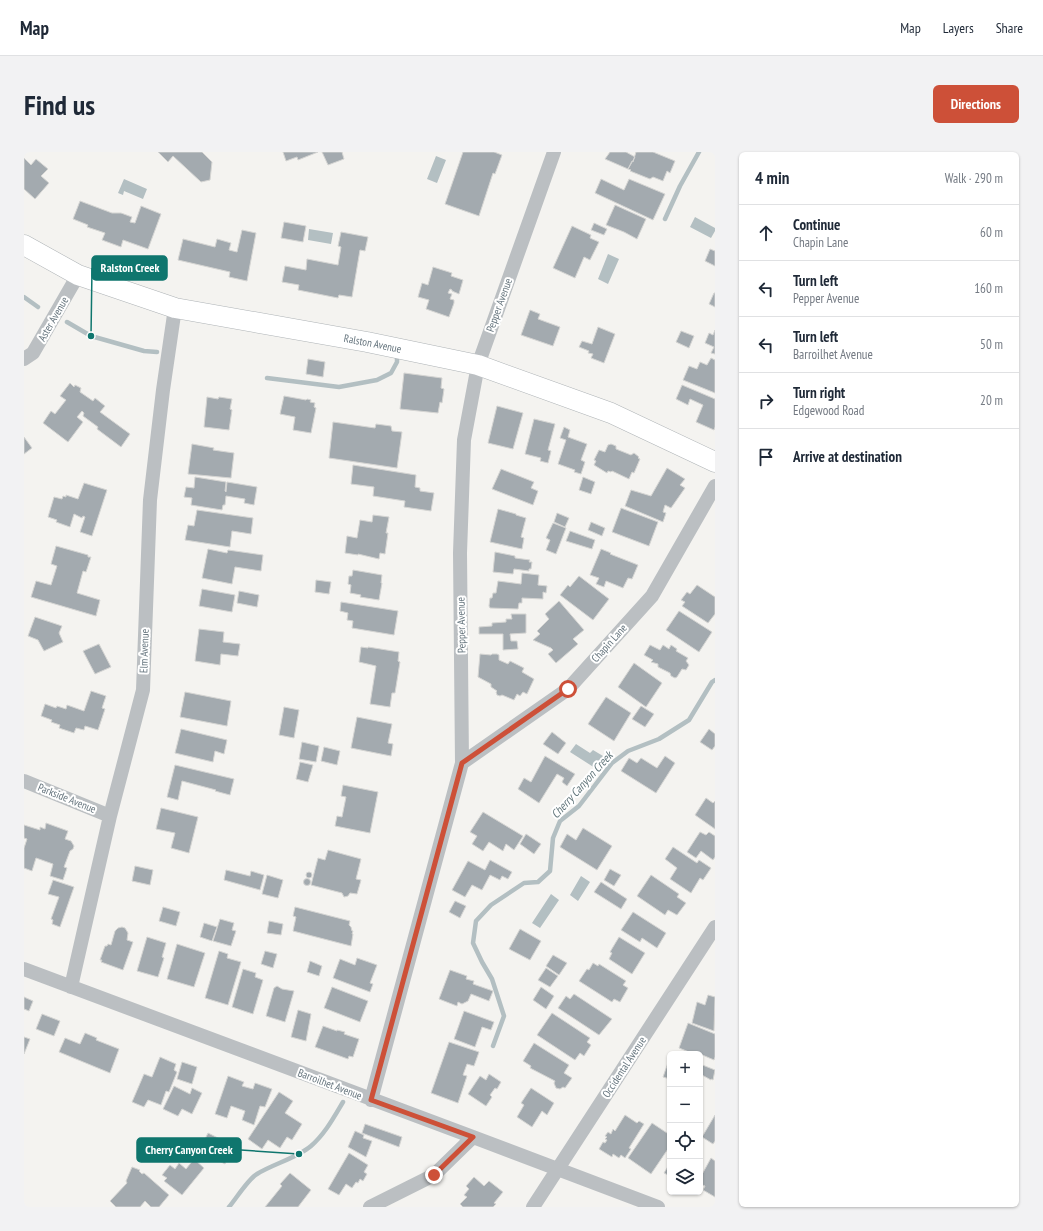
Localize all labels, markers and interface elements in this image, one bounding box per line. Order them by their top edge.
text: Map [20,16,49,40]
text: Map [900,19,921,37]
text: Layers [943,19,974,37]
text: Share [996,19,1023,37]
button: Directions [933,85,1019,123]
text: Find us [24,86,95,123]
text: 4 min [755,167,789,189]
text: Walk · 290 m [945,170,1003,187]
text: Continue [793,215,840,234]
icon: ahead [755,222,777,244]
text: 60 m [980,224,1003,241]
text: Chapin Lane [793,234,848,251]
callout: Ralston Creek [92,256,167,280]
text: Ralston Creek [101,260,159,275]
text: Turn left [793,271,838,290]
street label: Pepper Avenue [483,276,515,334]
icon: left [755,278,777,300]
text: 160 m [974,280,1003,297]
text: Pepper Avenue [793,290,859,307]
street label: Aster Avenue [35,294,72,344]
text: Turn left [793,327,838,346]
street label: Ralston Avenue [343,331,403,356]
icon: left [755,334,777,356]
text: 50 m [980,336,1003,353]
text: Barroilhet Avenue [793,346,873,363]
text: Turn right [793,383,845,402]
icon: right [755,390,777,412]
text: 20 m [980,392,1003,409]
text: Edgewood Road [793,402,864,419]
icon: arrive [755,446,777,468]
text: Arrive at destination [793,447,902,466]
street label: Pepper Avenue [454,596,468,653]
street label: Chapin Lane [588,621,630,665]
street label: Elm Avenue [136,628,152,673]
route start [559,680,577,698]
water label: Cherry Canyon Creek [548,747,617,821]
street label: Parkside Avenue [36,780,99,816]
street label: Occidental Avenue [599,1033,649,1100]
map controls [667,1051,703,1195]
button: + [667,1051,703,1087]
street label: Barroilhet Avenue [296,1065,364,1103]
button: − [667,1087,703,1123]
button: locate [667,1123,703,1159]
callout: Cherry Canyon Creek [137,1138,241,1162]
text: Cherry Canyon Creek [145,1142,233,1157]
button: layers [667,1159,703,1195]
route end [425,1166,443,1184]

